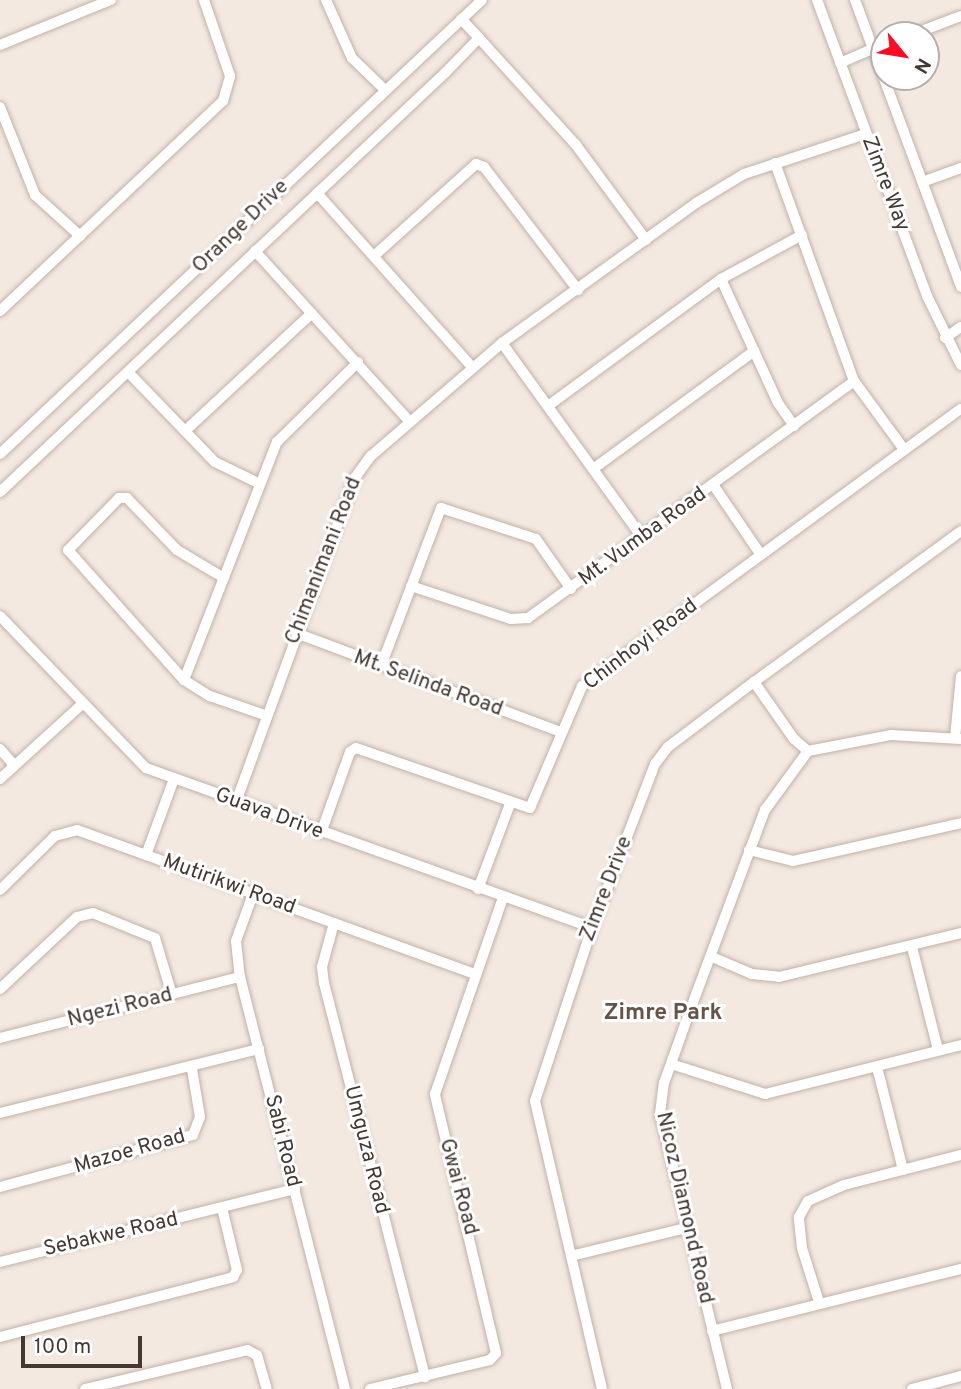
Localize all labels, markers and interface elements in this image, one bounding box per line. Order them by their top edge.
north arrow [870,21,940,91]
text: N [908,54,935,77]
street label: Zimre Way [855,133,915,235]
street label: Orange Drive [188,175,294,279]
street label: Chimanimani Road [281,474,367,648]
street label: Mt. Vumba Road [574,482,712,592]
street label: Chinhoyi Road [579,594,703,696]
street label: Mt. Selinda Road [350,645,506,723]
street label: Guava Drive [211,783,327,845]
street label: Zimre Drive [575,833,639,945]
street label: Mutirikwi Road [159,849,299,921]
street label: Ngezi Road [65,983,175,1033]
district label: Zimre Park [604,1000,722,1028]
street label: Umguza Road [338,1083,394,1217]
street label: Sabi Road [258,1092,306,1190]
street label: Nicoz Diamond Road [650,1110,718,1306]
street label: Mazoe Road [71,1124,189,1180]
street label: Gwai Road [433,1136,483,1238]
street label: Sebakwe Road [41,1207,181,1263]
scale bar [24,1322,145,1366]
text: 100 m [34,1334,91,1361]

